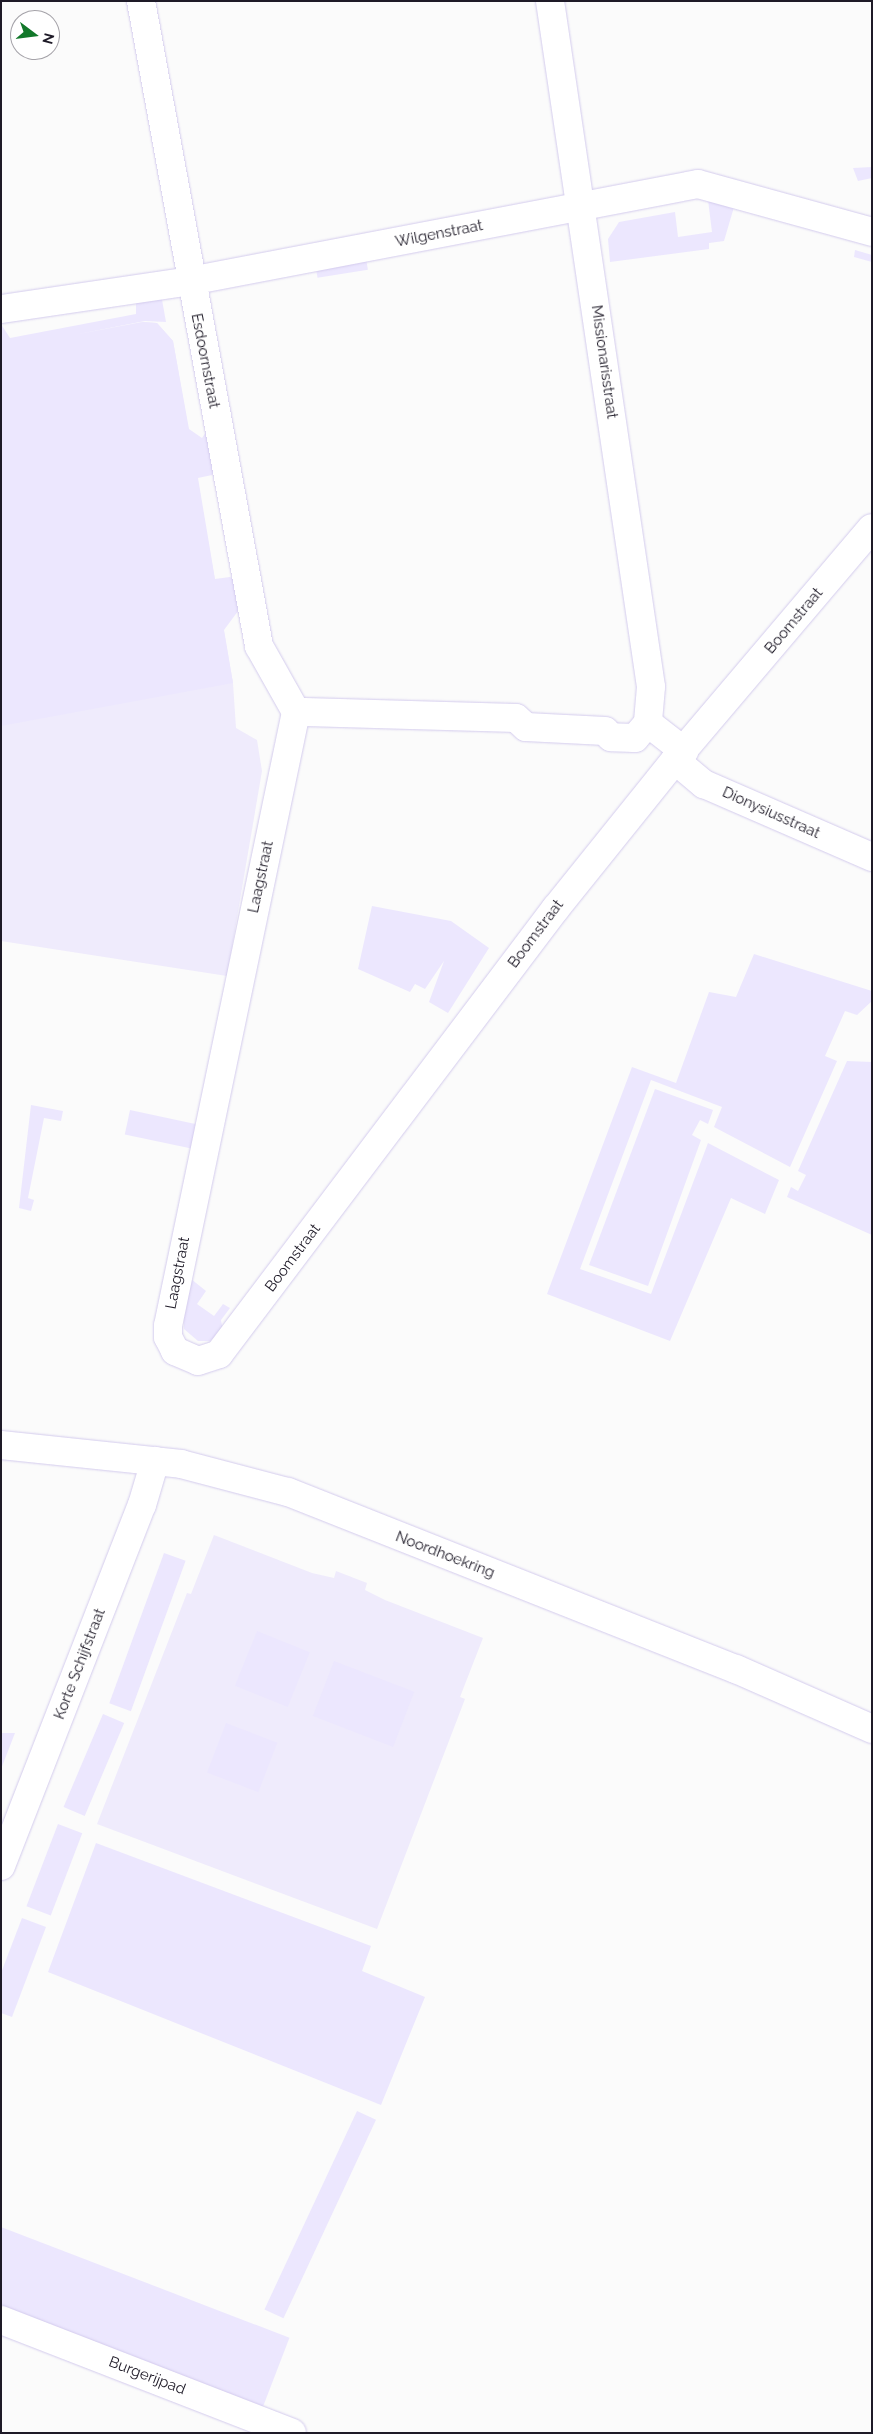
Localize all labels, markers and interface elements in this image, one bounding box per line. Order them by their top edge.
north arrow [10,10,60,60]
text: N [39,31,58,46]
street label: Wilgenstraat [394,217,484,251]
street label: Missionarisstraat [587,304,621,420]
street label: Esdoornstraat [187,312,223,410]
street label: Boomstraat [761,584,827,658]
street label: Dionysiusstraat [719,783,823,843]
street label: Laagstraat [245,839,277,915]
street label: Boomstraat [505,896,567,972]
street label: Boomstraat [262,1220,324,1296]
street label: Laagstraat [162,1235,194,1311]
street label: Noordhoekring [393,1528,497,1582]
street label: Korte Schijfstraat [51,1606,109,1722]
street label: Burgerijpad [106,2353,188,2399]

